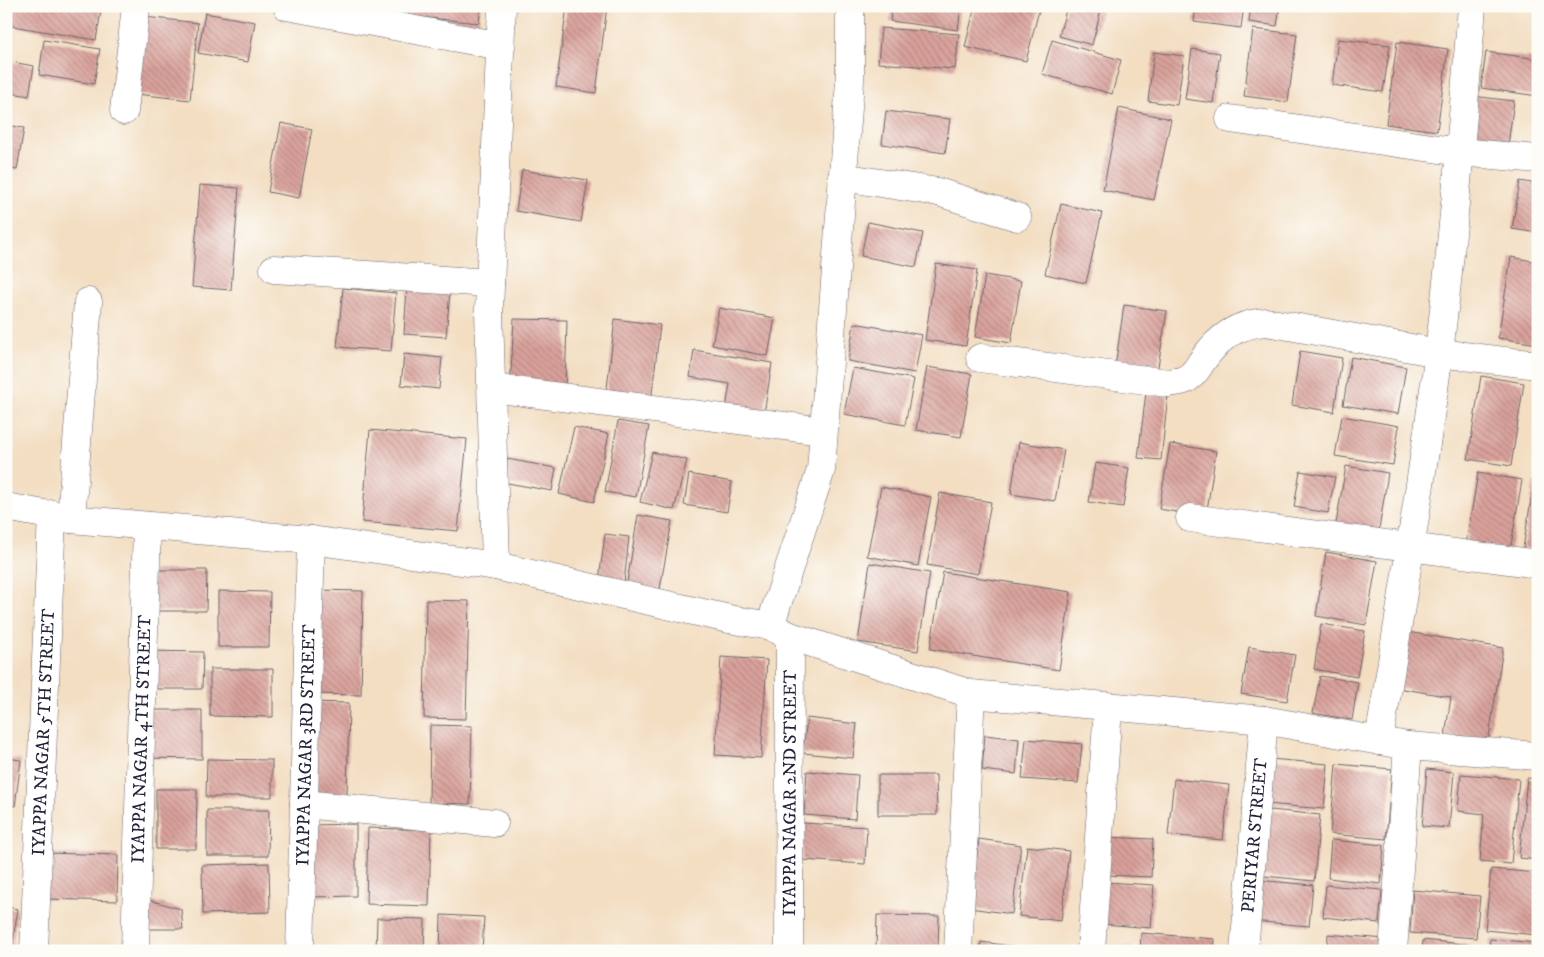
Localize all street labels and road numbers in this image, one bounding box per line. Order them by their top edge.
street label: IYAPPA NAGAR 5TH STREET [28,608,60,856]
street label: IYAPPA NAGAR 4TH STREET [127,614,156,864]
street label: IYAPPA NAGAR 3RD STREET [292,624,321,866]
street label: IYAPPA NAGAR 2ND STREET [779,669,802,916]
street label: PERIYAR STREET [1237,757,1273,914]

